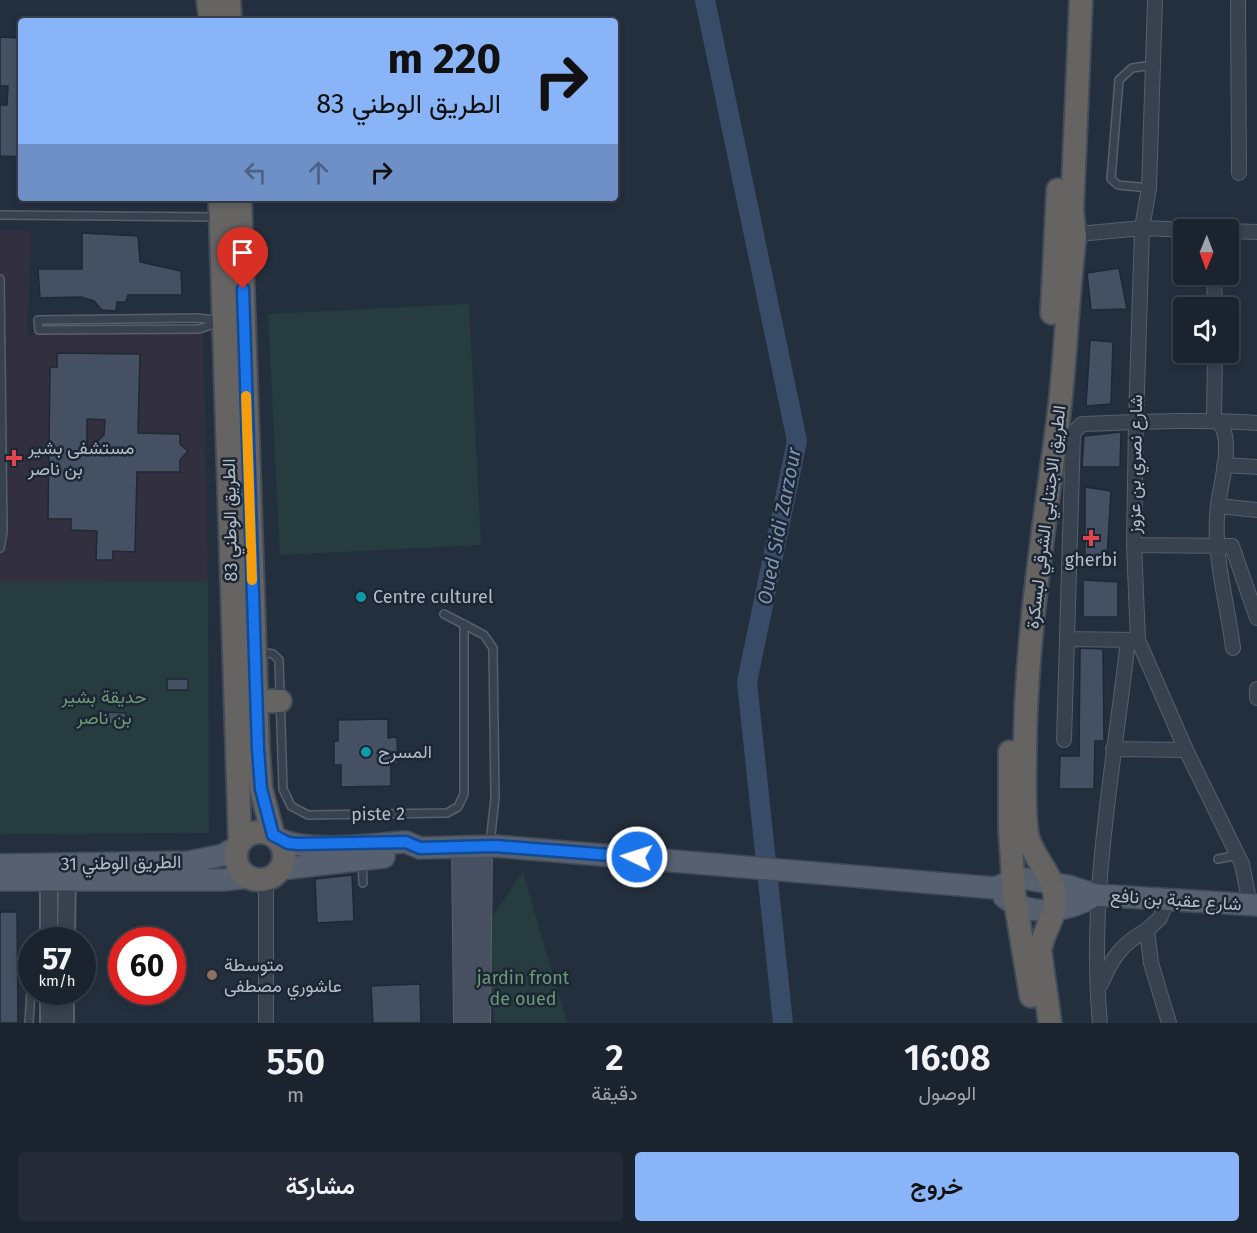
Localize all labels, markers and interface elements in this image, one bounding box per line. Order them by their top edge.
text: 220 m [388,34,501,84]
icon: right [522,42,600,120]
text: الطريق الوطني 83 [316,88,501,120]
icon: left [239,156,272,189]
icon: ahead [302,156,335,189]
icon: right [365,156,398,189]
north arrow [1173,219,1239,285]
map controls [1173,219,1239,363]
pin [217,227,268,289]
icon: arrive [226,236,259,269]
button: sound [1173,297,1239,363]
street label: شارع نصري بن عزوز [1123,394,1151,535]
street label: الطريق الاجتنابي الشرقي لبسكرة [1021,404,1075,630]
place label: مستشفى بشير بن ناصر [27,437,134,480]
water label: Oued Sidi Zarzour [752,444,806,606]
marker: مستشفى بشير بن ناصر [5,449,23,467]
street label: الطريق الوطني 83 [218,458,246,582]
marker: gherbi [1082,529,1100,547]
place label: gherbi [1065,549,1117,571]
place label: Centre culturel [373,586,493,608]
marker: Centre culturel [354,590,368,604]
park label: حديقة بشير بن ناصر [61,686,146,729]
place label: المسرح [378,741,432,764]
marker: المسرح [359,745,373,759]
street label: piste 2 [351,803,405,825]
position arrow [605,825,669,889]
street label: الطريق الوطني 31 [60,851,182,879]
street label: شارع عقبة بن نافع [1110,884,1242,917]
speed limit sign: 60 [108,927,186,1005]
text: 57 [42,941,72,977]
place label: متوسطة عاشوري مصطفى [224,954,342,1001]
park label: jardin front de oued [476,967,570,1010]
marker: متوسطة عاشوري مصطفى [205,968,219,982]
text: km/h [38,972,76,990]
text: 2 [605,1036,624,1080]
text: 16:08 [904,1036,991,1080]
text: 550 [266,1040,325,1084]
text: دقيقة [591,1081,638,1105]
text: الوصول [918,1081,976,1105]
text: m [287,1083,304,1107]
button: مشاركة [18,1152,623,1221]
button: خروج [635,1152,1239,1221]

